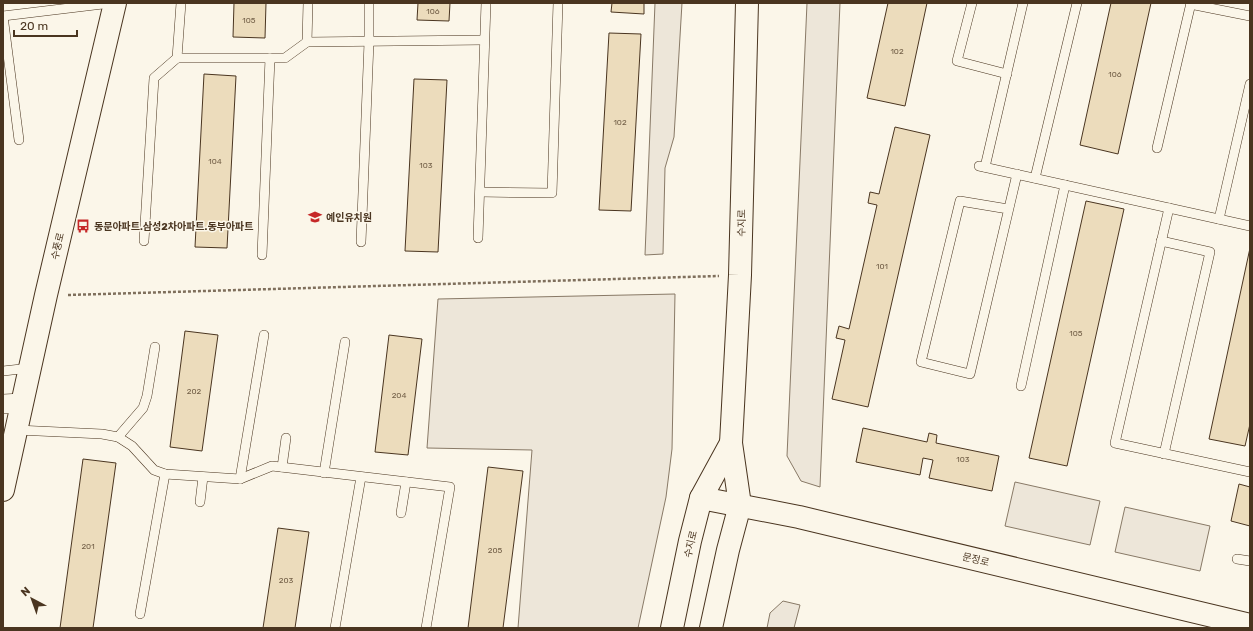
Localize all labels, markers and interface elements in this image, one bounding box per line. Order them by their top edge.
house number: 106 [426,7,440,16]
scale bar [14,12,77,38]
house number: 105 [242,16,256,25]
text: 20 m [20,19,48,33]
house number: 102 [890,47,904,56]
house number: 106 [1108,70,1122,79]
house number: 102 [613,118,627,127]
house number: 104 [208,157,222,166]
house number: 103 [419,161,433,170]
school or university icon: 예인유치원 [307,209,323,225]
street label: 수지로 [736,209,748,237]
place label: 예인유치원 [326,212,372,224]
bus stop icon: 동문아파트.삼성2차아파트.동부아파트 [75,218,91,234]
place label: 동문아파트.삼성2차아파트.동부아파트 [94,221,253,233]
street label: 수풍로 [49,231,67,261]
house number: 101 [876,262,888,271]
house number: 105 [1069,329,1083,338]
house number: 202 [187,387,202,396]
house number: 204 [392,391,406,400]
house number: 103 [956,455,970,464]
street label: 수지로 [682,529,700,559]
house number: 201 [81,542,95,551]
house number: 205 [488,546,503,555]
street label: 문정로 [961,551,991,569]
house number: 203 [279,576,293,585]
north arrow [12,579,52,619]
text: N [19,584,33,599]

